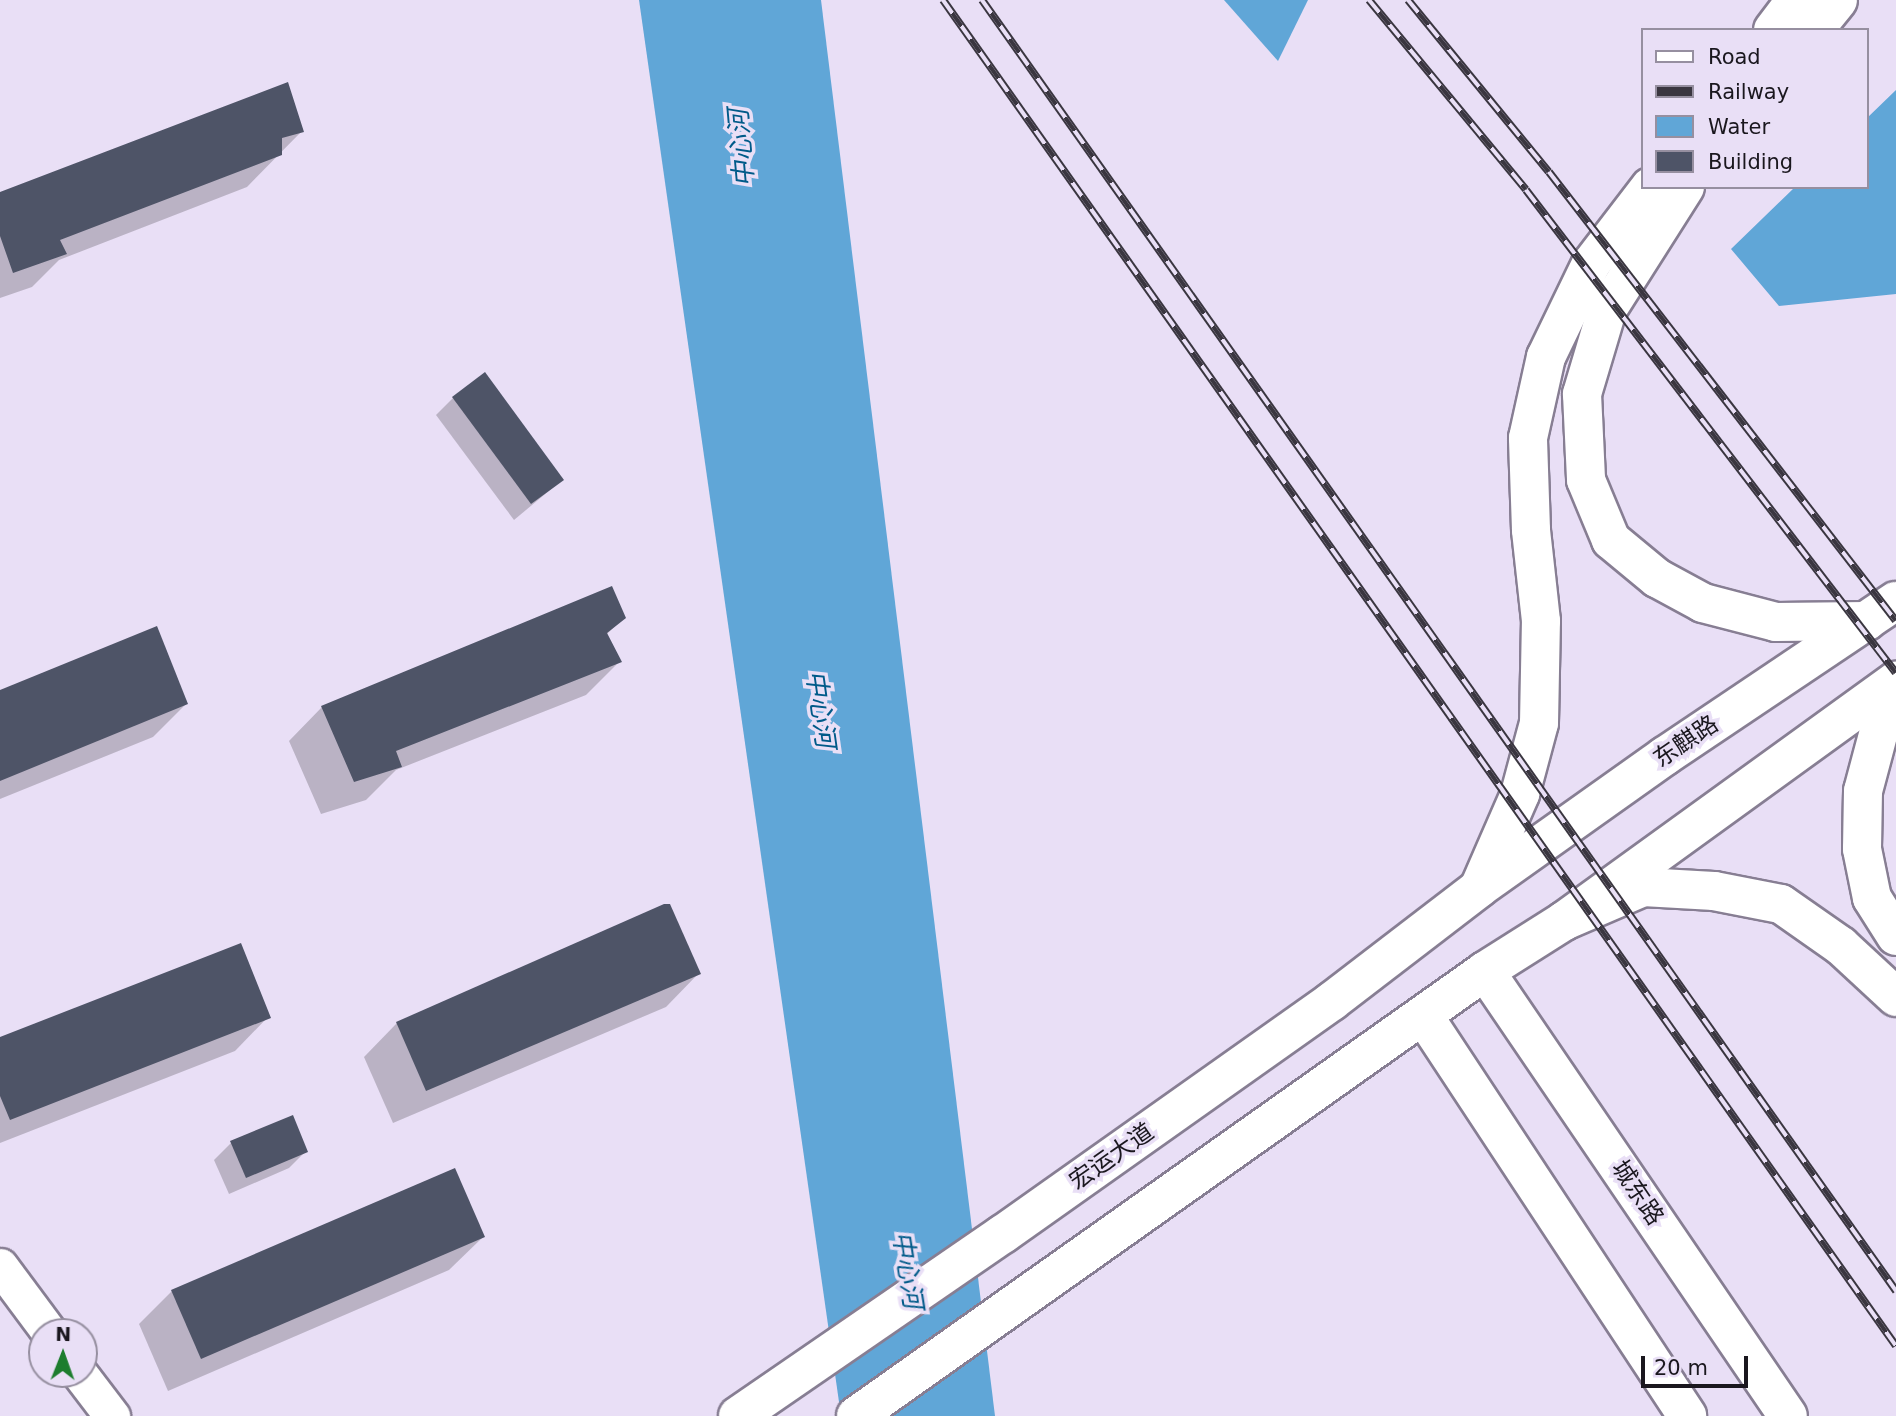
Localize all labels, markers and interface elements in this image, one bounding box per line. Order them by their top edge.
legend [1640,28,1868,189]
text: Road [1708,45,1761,69]
text: Railway [1708,80,1789,104]
water label: 中心河 [723,108,761,188]
text: Water [1708,115,1770,139]
text: Building [1708,150,1793,174]
water label: 中心河 [799,668,841,750]
street label: 东麒路 [1648,710,1724,774]
street label: 宏运大道 [1064,1118,1160,1196]
street label: 城东路 [1605,1155,1669,1231]
water label: 中心河 [885,1229,929,1311]
north arrow [28,1318,98,1388]
text: N [55,1323,71,1345]
scale bar [1644,1342,1751,1386]
text: 20 m [1654,1356,1708,1380]

